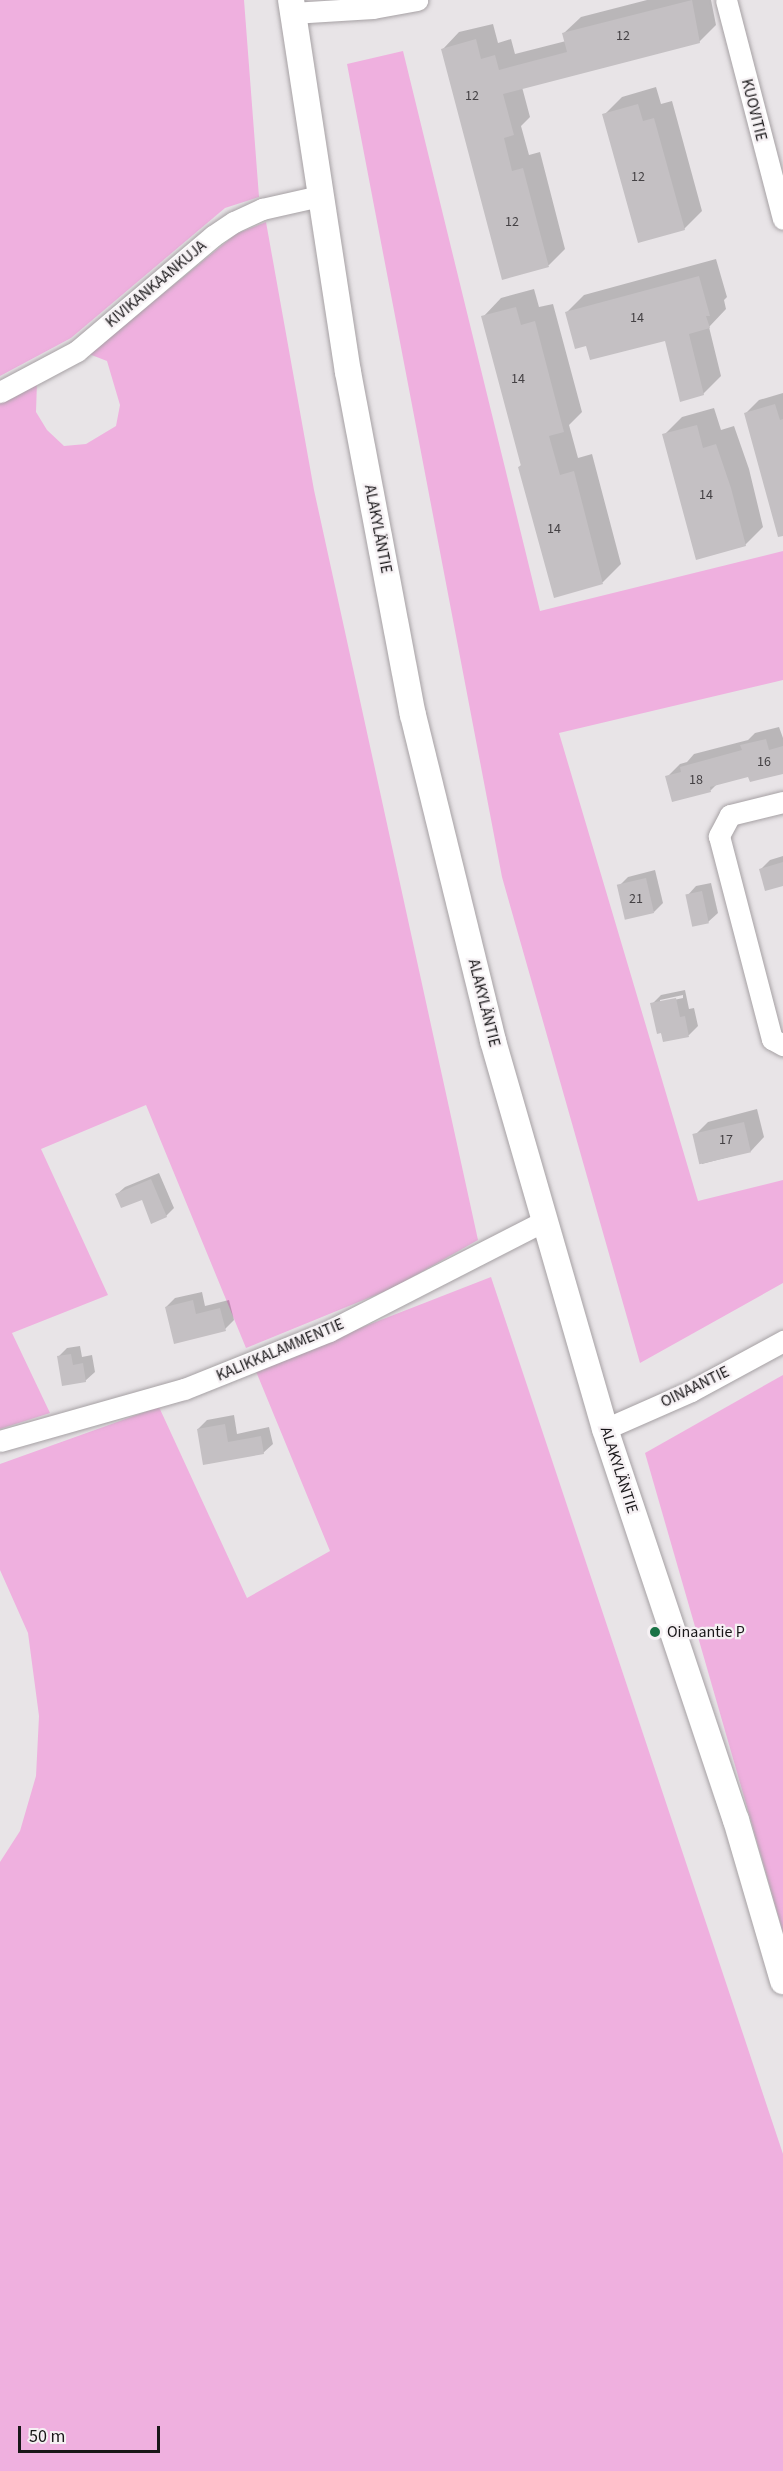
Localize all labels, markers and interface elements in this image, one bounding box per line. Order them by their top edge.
house number: 12 [616,28,630,44]
street label: KUOVITIE [737,77,771,143]
house number: 12 [465,88,479,104]
house number: 12 [631,169,645,185]
house number: 12 [505,214,519,230]
street label: KIVIKANKAANKUJA [102,236,210,332]
house number: 14 [630,310,644,326]
house number: 14 [511,371,525,387]
street label: ALAKYLÄNTIE [360,483,396,575]
house number: 14 [699,487,713,503]
house number: 14 [547,521,561,537]
house number: 16 [757,754,771,770]
house number: 18 [689,772,703,788]
house number: 21 [629,891,643,907]
street label: ALAKYLÄNTIE [464,957,504,1049]
house number: 17 [719,1132,733,1148]
street label: KALIKKALAMMENTIE [213,1314,347,1386]
street label: OINAANTIE [658,1362,732,1412]
street label: ALAKYLÄNTIE [596,1424,642,1516]
place label: Oinaantie P [667,1622,745,1642]
marker: Oinaantie P [648,1625,662,1639]
scale bar [21,2414,164,2452]
text: 50 m [29,2424,65,2449]

